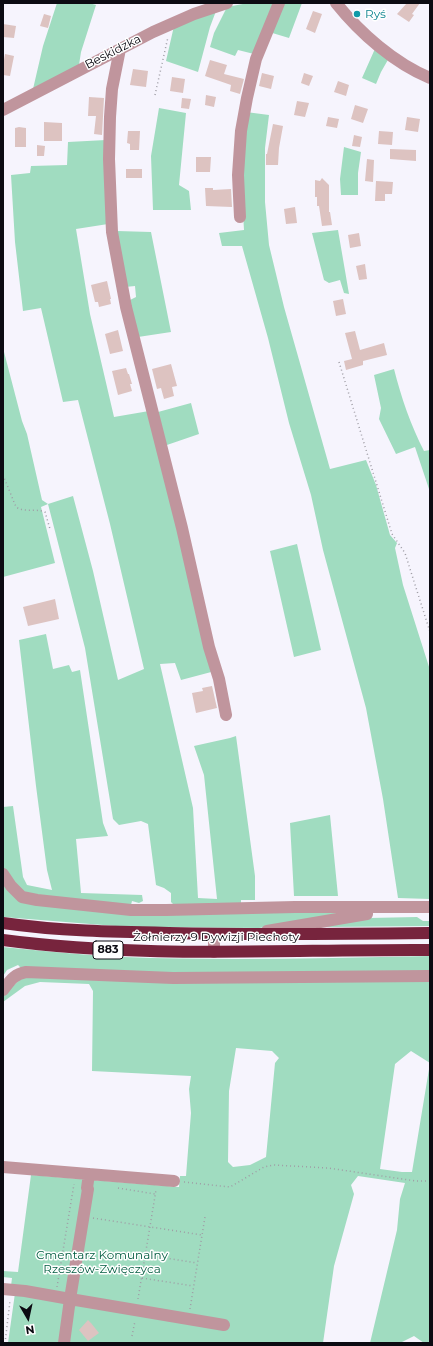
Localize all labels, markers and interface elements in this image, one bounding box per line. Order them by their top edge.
place label: Ryś [365,7,386,21]
marker: Ryś [352,9,362,19]
street label: Beskidzka [83,32,143,72]
street label: Żołnierzy 9 Dywizji Piechoty [133,930,299,944]
road number: 883 [93,941,123,959]
park label: Cmentarz Komunalny Rzeszów-Zwięczyca [36,1248,168,1276]
north arrow [8,1298,48,1338]
text: N [24,1322,35,1337]

